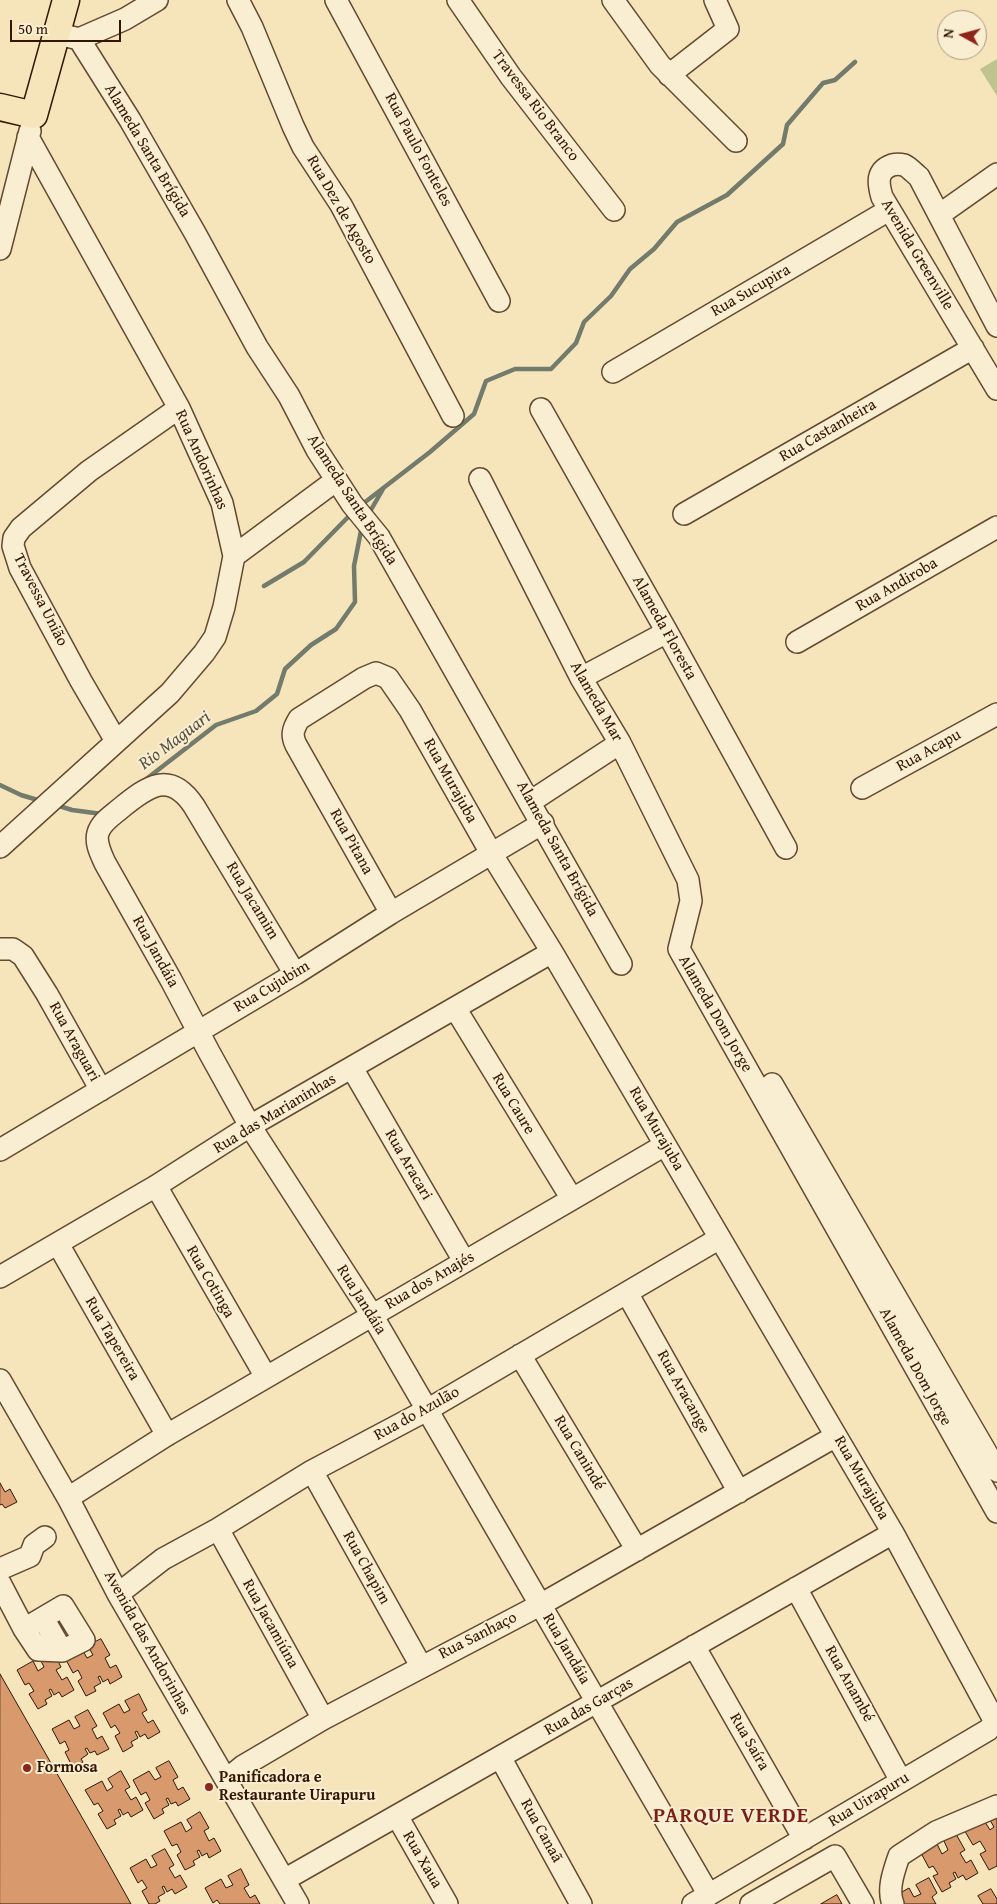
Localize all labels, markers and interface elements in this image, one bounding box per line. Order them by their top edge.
scale bar [12,10,124,42]
north arrow [937,10,987,60]
text: 50 m [18,18,48,39]
text: N [938,27,959,39]
street label: Travessa Rio Branco [487,47,583,165]
street label: Alameda Santa Brígida [100,81,194,221]
street label: Rua Paulo Fonteles [380,90,456,210]
street label: Rua Dez de Agosto [302,152,380,268]
street label: Avenida Greenville [876,196,958,314]
street label: Rua Sucupira [708,261,794,321]
street label: Rua Castanheira [776,396,880,466]
street label: Rua Andorinhas [170,407,232,513]
street label: Alameda Santa Brígida [303,431,401,569]
street label: Travessa União [8,550,72,650]
street label: Rua Andiroba [853,554,941,616]
street label: Alameda Floresta [628,573,700,683]
street label: Alameda Mar [565,659,627,745]
water label: Rio Maguari [135,707,215,775]
street label: Rua Acapu [893,725,965,777]
street label: Rua Murajuba [419,735,481,827]
street label: Alameda Santa Brígida [512,778,602,920]
street label: Rua Pitana [325,806,377,878]
street label: Rua Jacamim [221,859,283,943]
street label: Rua Jandáia [128,913,182,991]
street label: Alameda Dom Jorge [674,952,756,1076]
street label: Rua Cujubim [231,957,313,1017]
street label: Rua Araguari [44,999,104,1085]
street label: Rua das Marianinhas [210,1070,340,1158]
street label: Rua Caure [487,1070,539,1138]
street label: Rua Murajuba [624,1084,688,1174]
street label: Rua Aracari [380,1126,436,1204]
street label: Rua Cotinga [182,1242,238,1322]
street label: Rua dos Anajés [382,1248,478,1314]
street label: Rua Jandáia [332,1262,390,1338]
street label: Rua Tapereira [80,1294,144,1384]
street label: Alameda Dom Jorge [875,1305,955,1429]
street label: Rua Aracange [652,1347,714,1437]
street label: Rua do Azulão [371,1383,463,1445]
street label: Rua Canindé [549,1412,609,1494]
street label: Rua Murajuba [829,1433,893,1523]
street label: Rua Chapim [338,1528,394,1608]
street label: Avenida das Andorinhas [99,1568,195,1718]
street label: Rua Jacamiúna [238,1576,302,1672]
street label: Rua Sanhaço [436,1608,520,1664]
street label: Rua Jandáia [538,1610,594,1688]
street label: Rua Anambé [820,1643,878,1725]
street label: Rua das Garças [541,1674,637,1740]
street label: Rua Saíra [725,1710,773,1774]
place label: Formosa [37,1758,98,1778]
marker: Formosa [21,1762,33,1774]
place label: Panificadora e Restaurante Uirapuru [219,1768,375,1806]
street label: Rua Uirapuru [825,1768,913,1832]
marker: Panificadora e Restaurante Uirapuru [203,1781,215,1793]
street label: Rua Canaã [516,1796,566,1866]
district label: PARQUE VERDE [652,1804,810,1830]
street label: Rua Xaua [398,1828,446,1892]

